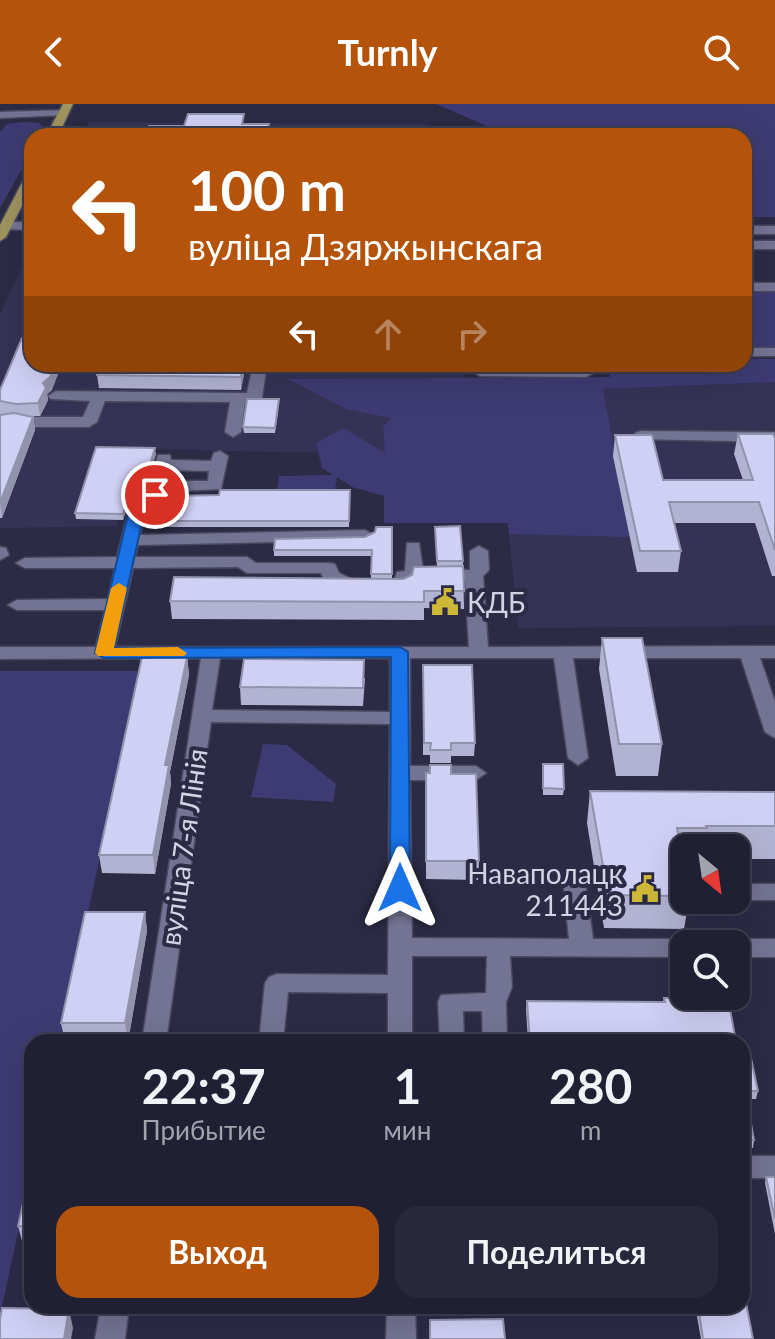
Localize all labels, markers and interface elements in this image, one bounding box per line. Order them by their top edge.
icon: back [32,30,76,74]
text: Turnly [337,30,438,74]
icon: search [699,30,743,74]
text: 100 m [188,156,346,223]
icon: left [56,160,160,264]
text: вуліца Дзяржынскага [188,224,543,268]
icon: left [282,312,326,356]
icon: ahead [366,312,410,356]
icon: right [450,312,494,356]
pin [121,461,189,529]
icon: arrive [133,473,177,517]
place label: КДБ [467,585,525,619]
public building icon: КДБ [430,587,460,617]
street label: вуліца 7-я Лінія [152,746,214,948]
north arrow [670,834,750,914]
map controls [670,834,750,1010]
position arrow [358,846,442,930]
place label: Наваполацк 211443 [467,856,624,922]
public building icon: Наваполацк 211443 [630,874,660,904]
button: search [670,930,750,1010]
text: 22:37 [142,1057,266,1114]
text: 1 [393,1057,421,1114]
text: 280 [549,1057,632,1114]
text: Прибытие [142,1114,266,1146]
text: мин [383,1114,431,1146]
text: m [580,1114,601,1146]
button: Выход [56,1206,379,1298]
button: Поделиться [395,1206,718,1298]

